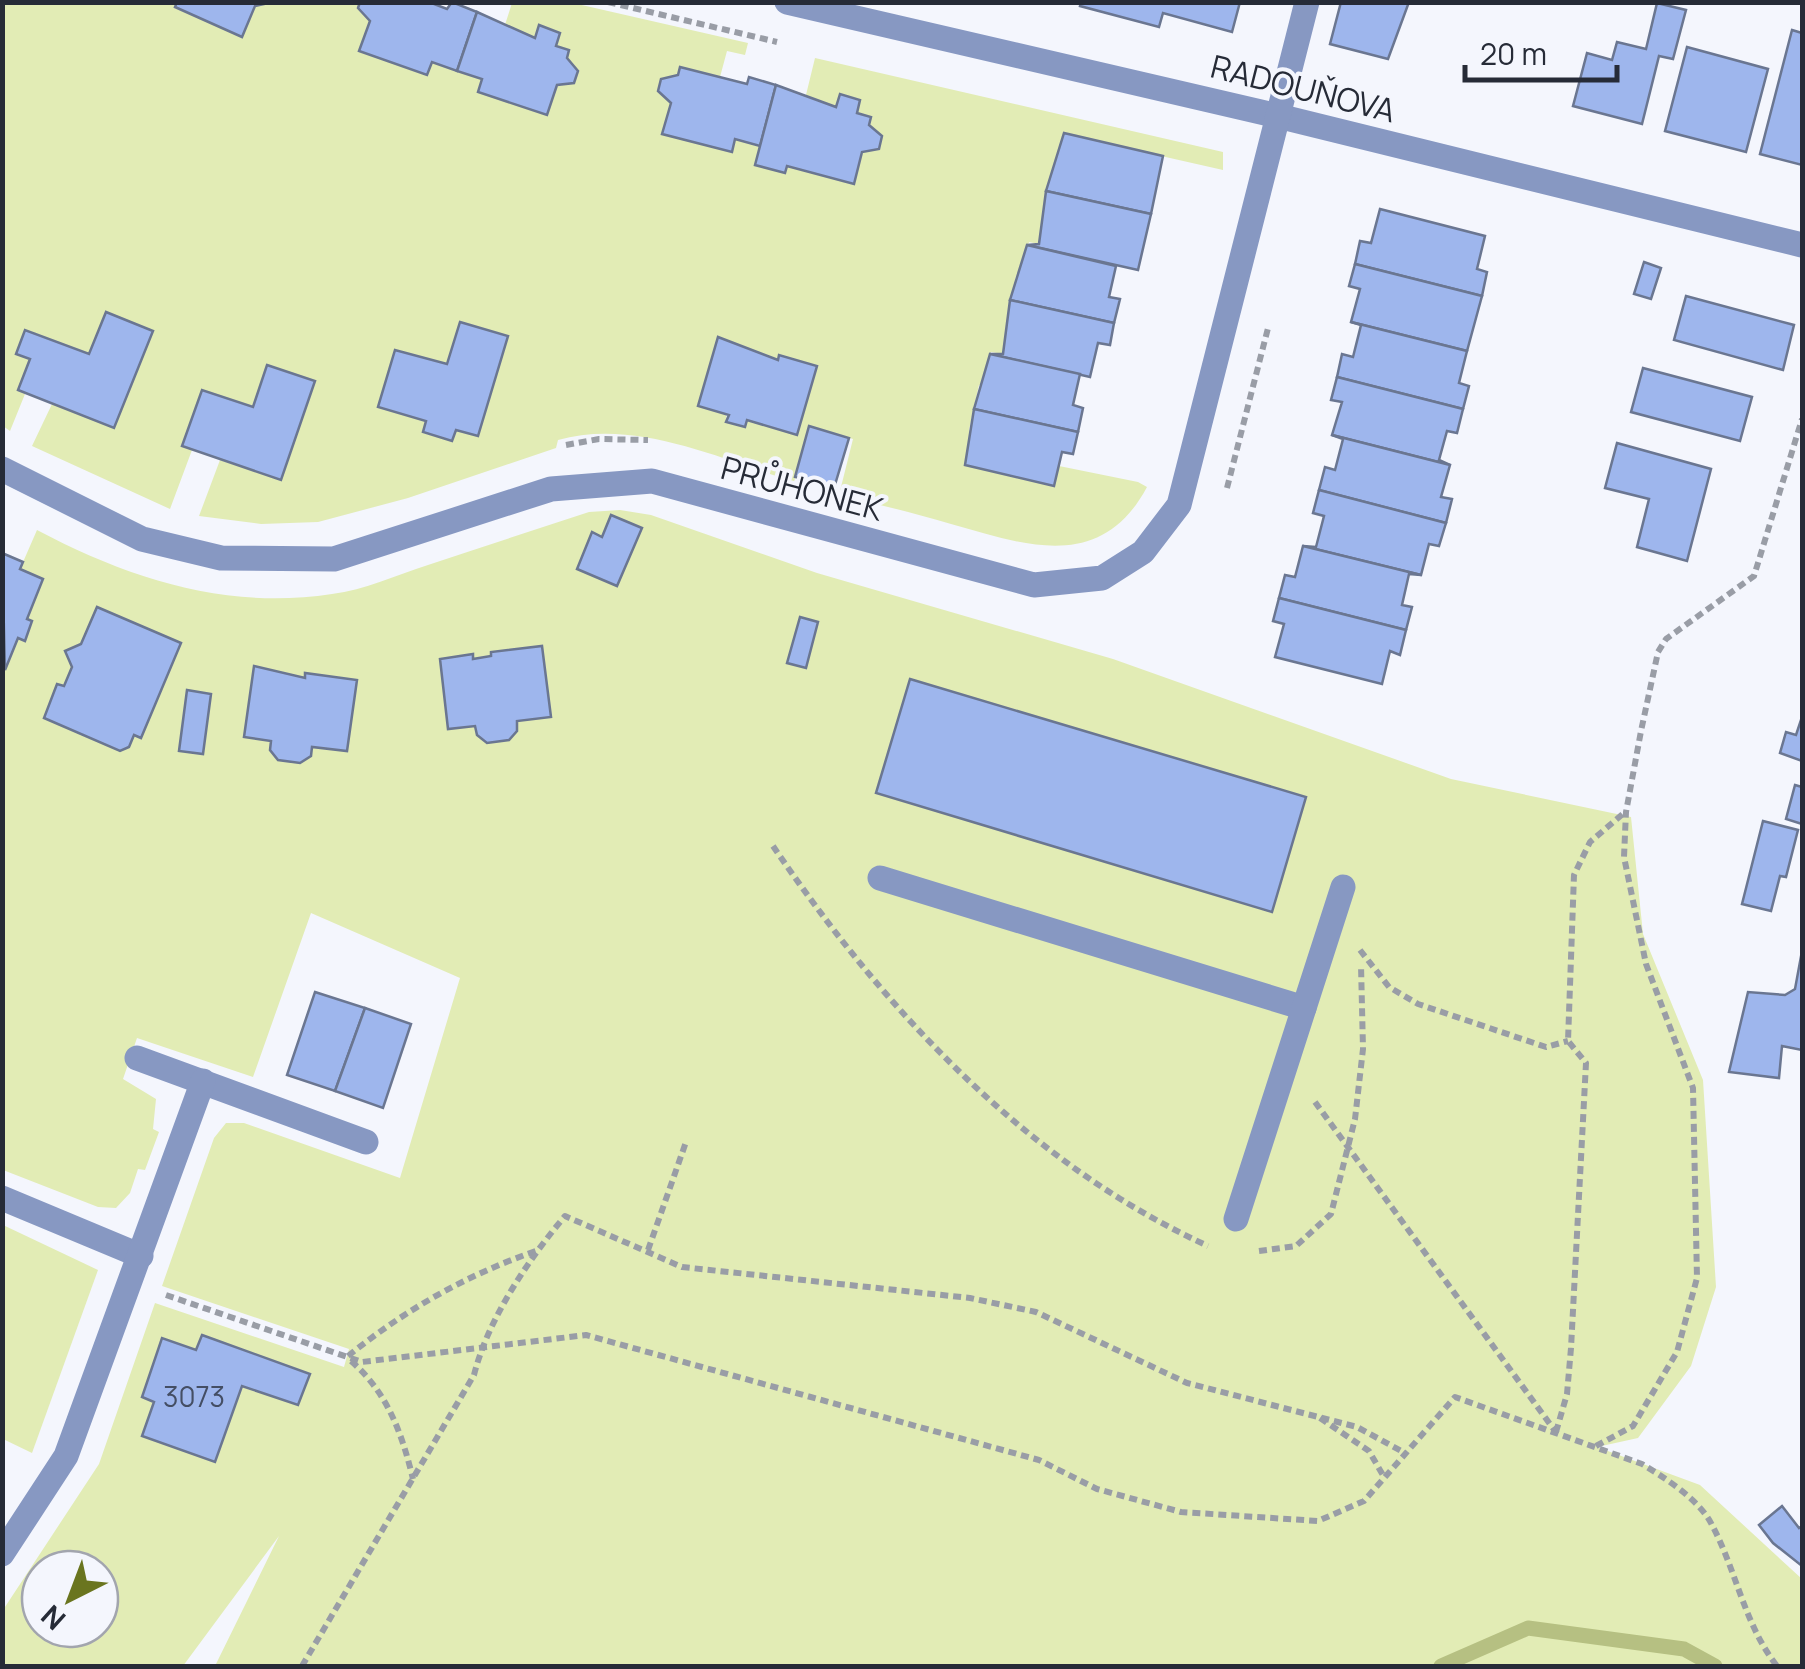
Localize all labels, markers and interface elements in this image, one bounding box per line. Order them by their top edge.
scale bar [1465,20,1618,82]
text: 20 m [1480,33,1547,74]
street label: RADOUŇOVA [1206,44,1400,132]
street label: PRŮHONEK [716,445,888,531]
house number: 3073 [163,1377,225,1415]
north arrow [20,1549,120,1649]
text: N [32,1597,73,1639]

